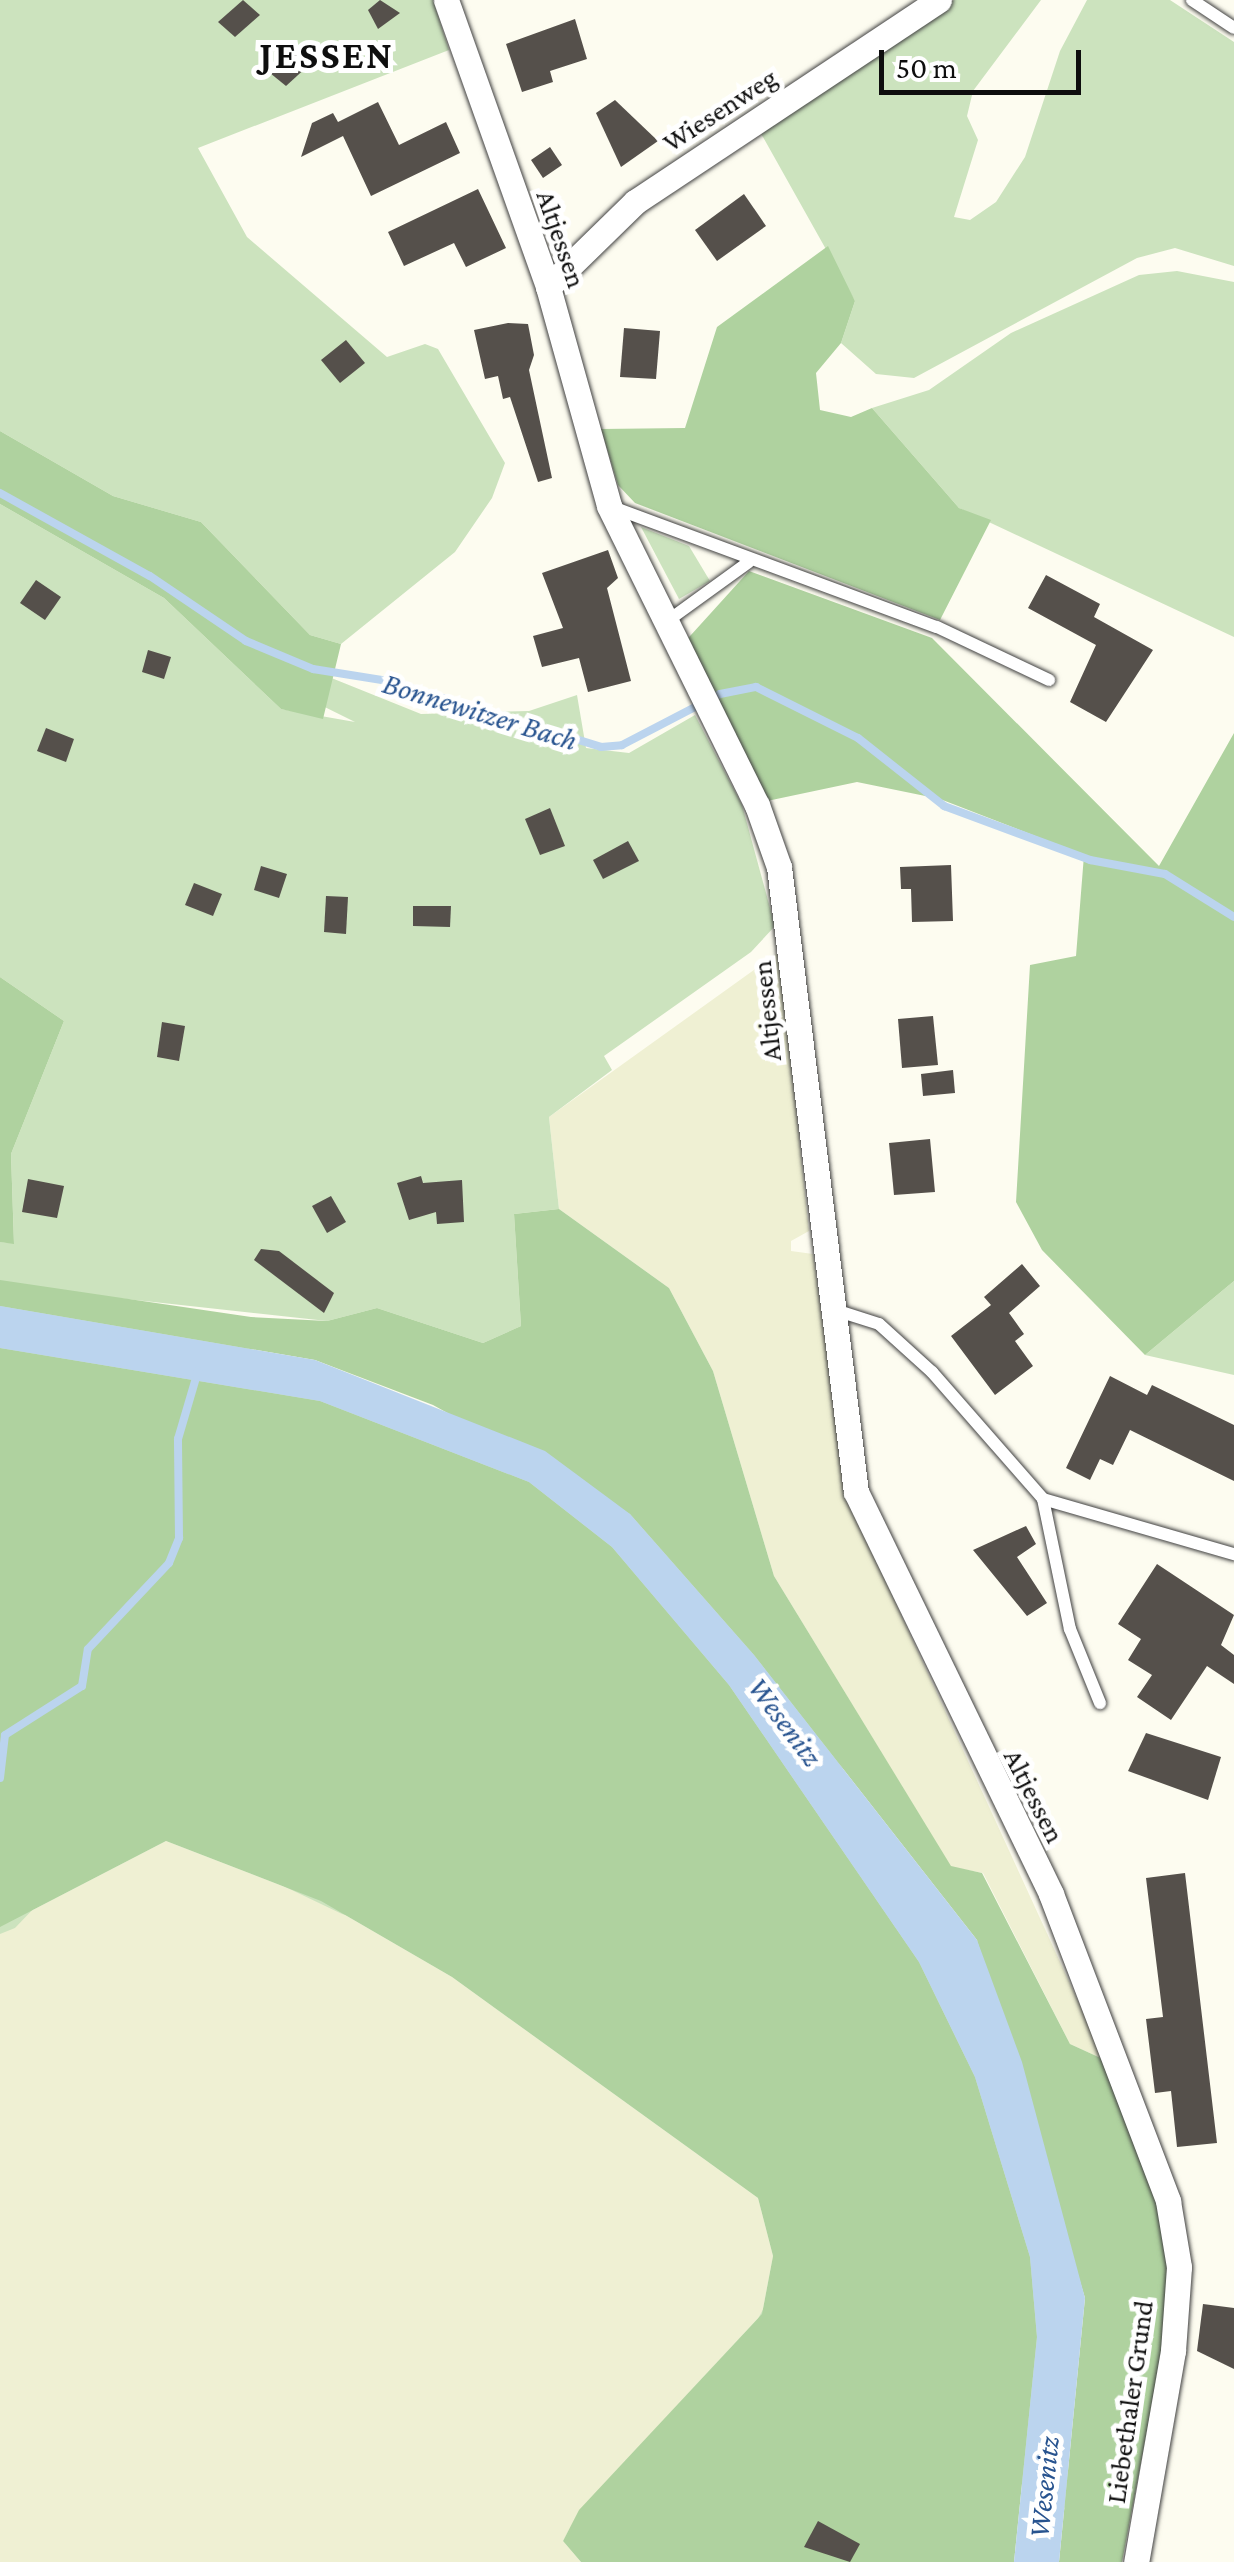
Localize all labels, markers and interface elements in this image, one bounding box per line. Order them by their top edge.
scale bar [884,30,1086,92]
district label: JESSEN [260,33,394,79]
text: 50 m [896,51,957,84]
street label: Wiesenweg [657,61,783,159]
street label: Altjessen [529,186,593,292]
water label: Bonnewitzer Bach [378,665,582,759]
street label: Altjessen [745,959,789,1063]
water label: Wesenitz [740,1671,830,1773]
street label: Altjessen [996,1743,1072,1849]
street label: Liebethaler Grund [1099,2298,1161,2506]
water label: Wesenitz [1021,2434,1067,2540]

